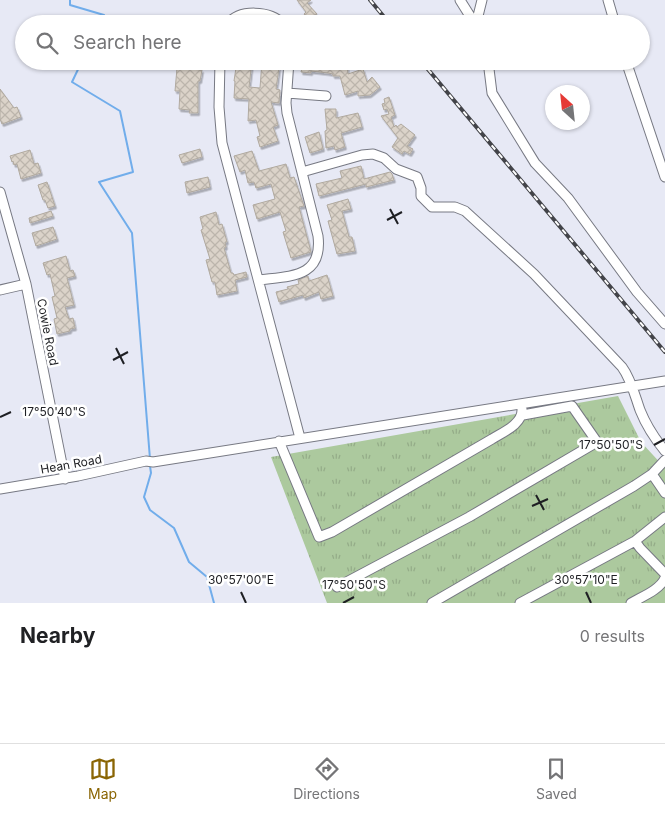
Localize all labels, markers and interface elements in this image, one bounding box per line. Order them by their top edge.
search box [15,15,650,70]
icon: search [33,29,61,57]
text: Search here [73,31,182,54]
north arrow [545,85,590,130]
street label: Cowie Road [34,297,62,367]
text: 17°50'40"S [22,404,86,419]
text: 17°50'50"S [579,437,643,452]
street label: Hean Road [39,451,103,477]
text: 30°57'00"E [208,572,274,587]
text: 30°57'10"E [554,572,618,587]
text: 17°50'50"S [322,577,386,592]
text: Nearby [20,623,95,648]
text: 0 results [580,626,645,646]
tab: Map [88,755,117,802]
tab: Directions [293,755,360,802]
tab: Saved [536,755,577,802]

